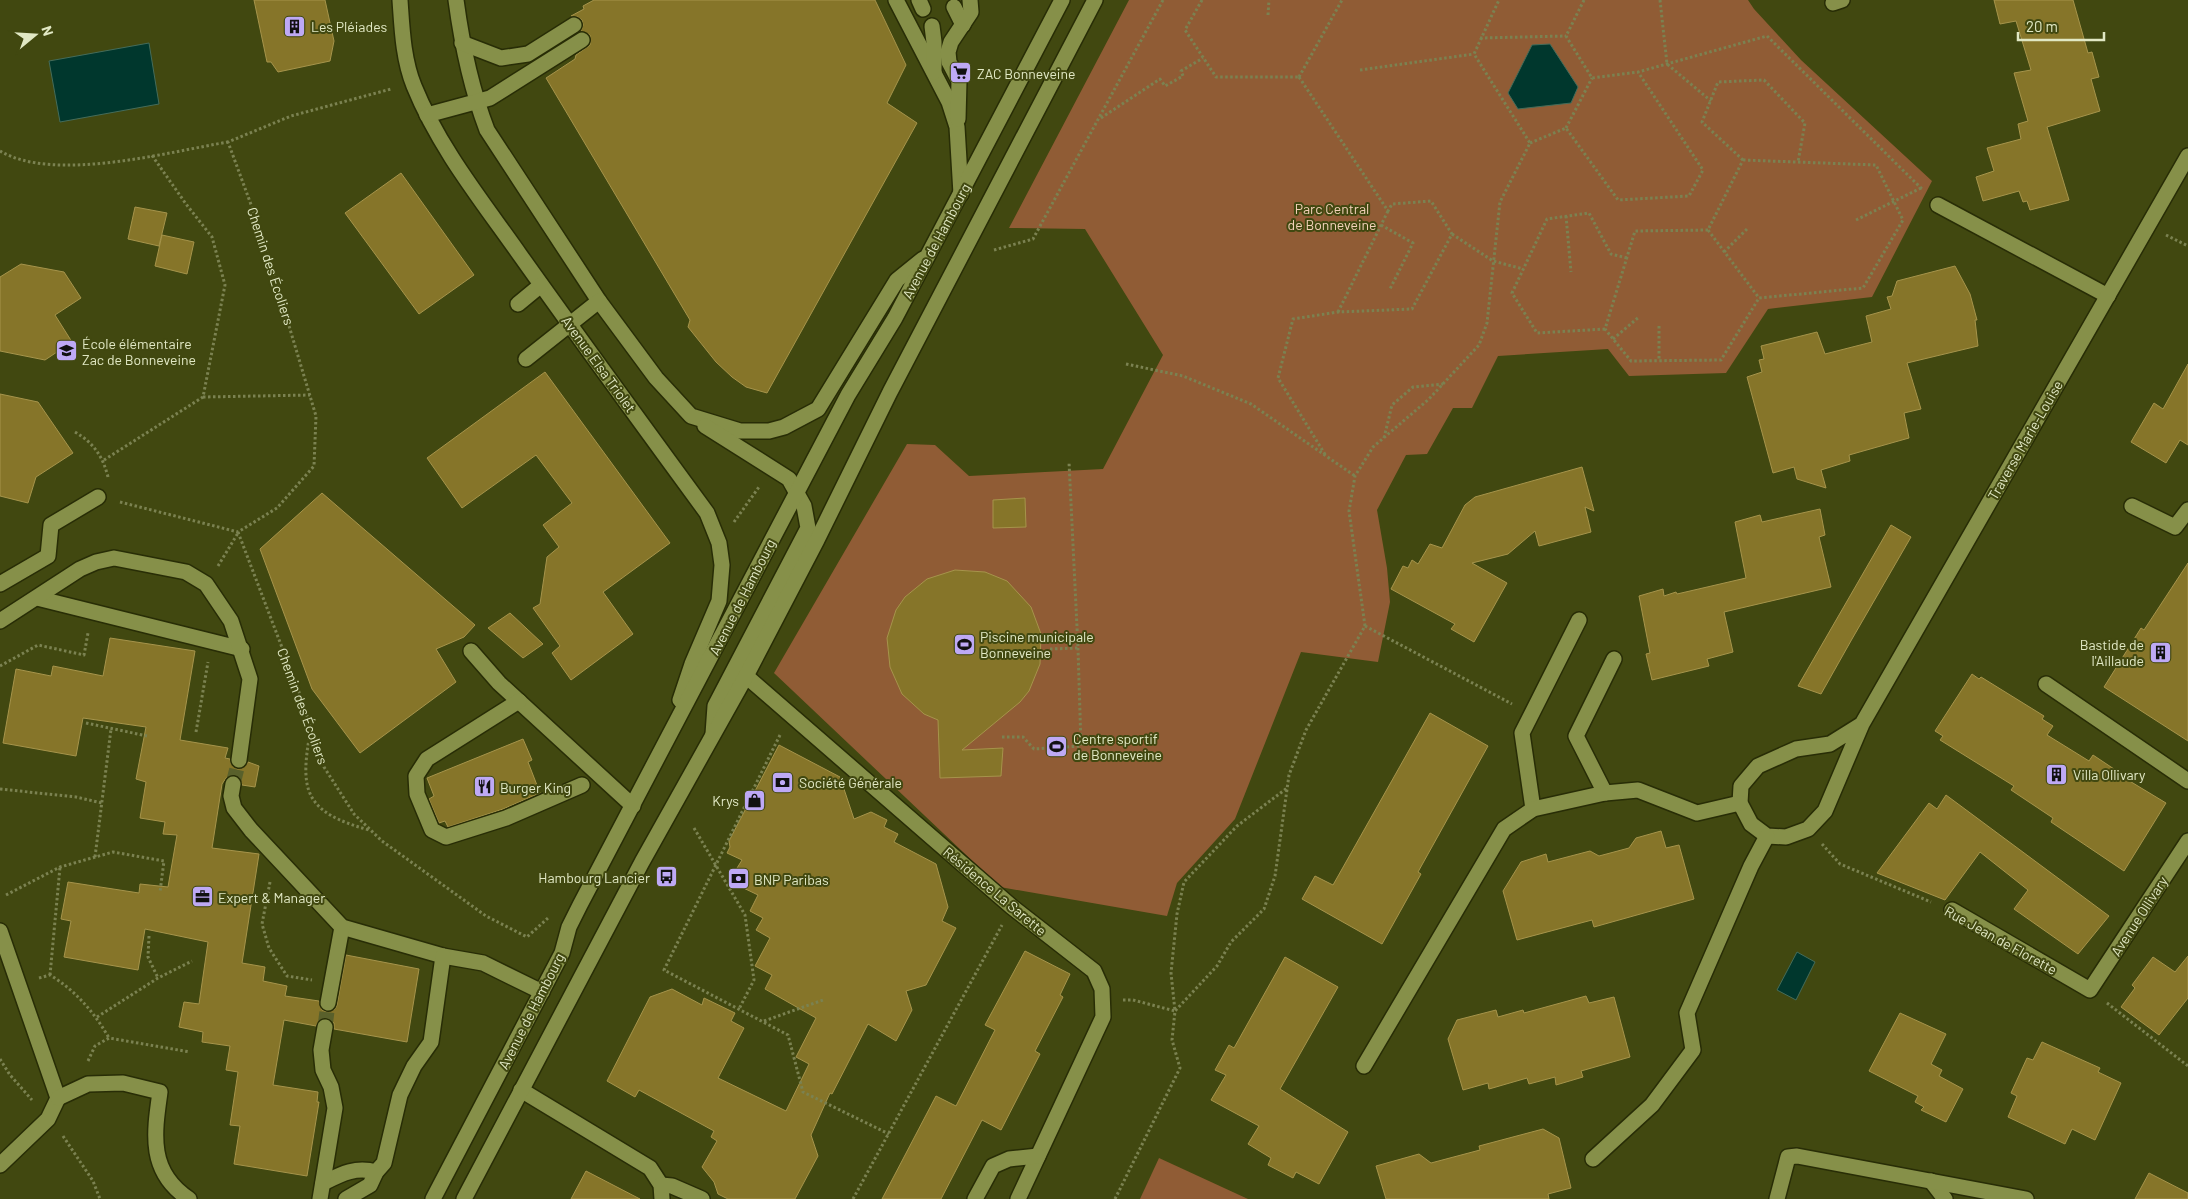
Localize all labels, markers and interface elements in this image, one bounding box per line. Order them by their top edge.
north arrow [10,10,60,60]
scale bar [2018,10,2104,42]
building icon: Les Pléiades [283,14,307,38]
text: 20 m [2026,17,2058,35]
place label: Les Pléiades [311,18,387,35]
text: N [38,24,57,38]
supermarket icon: ZAC Bonneveine [949,61,973,85]
place label: ZAC Bonneveine [977,65,1075,82]
street label: Avenue de Hambourg [898,180,974,302]
park label: Parc Central de Bonneveine [1288,200,1376,233]
street label: Chemin des Écoliers [244,205,298,327]
street label: Avenue Elsa Triolet [558,313,640,415]
place label: École élémentaire Zac de Bonneveine [82,335,196,368]
school or university icon: École élémentaire Zac de Bonneveine [54,339,78,363]
street label: Traverse Marie-Louise [1984,377,2066,503]
street label: Avenue de Hambourg [705,536,779,658]
place label: Piscine municipale Bonneveine [980,628,1094,661]
sports icon: Piscine municipale Bonneveine [952,632,976,656]
place label: Bastide de l'Aillaude [2080,636,2144,669]
building icon: Bastide de l'Aillaude [2148,640,2172,664]
street label: Chemin des Écoliers [274,645,332,767]
place label: Centre sportif de Bonneveine [1073,730,1162,763]
sports icon: Centre sportif de Bonneveine [1045,734,1069,758]
building icon: Villa Ollivary [2045,762,2069,786]
place label: Villa Ollivary [2073,766,2146,783]
bank icon: Société Générale [771,770,795,794]
place label: Société Générale [799,774,902,791]
restaurant icon: Burger King [472,775,496,799]
place label: Burger King [500,779,571,796]
shop icon: Krys [743,788,767,812]
place label: Krys [712,792,739,809]
street label: Résidence La Sarette [940,843,1050,939]
bus stop icon: Hambourg Lancier [654,865,678,889]
bank icon: BNP Paribas [726,867,750,891]
place label: Hambourg Lancier [538,869,650,886]
place label: BNP Paribas [754,871,829,888]
street label: Avenue Ollivary [2107,873,2171,959]
office icon: Expert & Manager [190,885,214,909]
place label: Expert & Manager [218,889,325,906]
street label: Rue Jean de Florette [1942,902,2060,978]
street label: Avenue de Hambourg [494,950,568,1072]

